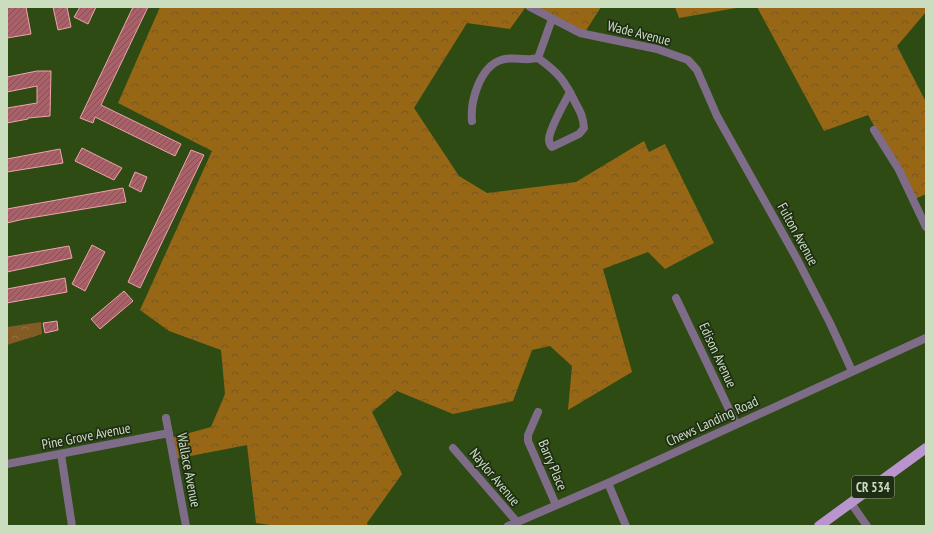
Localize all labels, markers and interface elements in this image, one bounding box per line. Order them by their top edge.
street label: Wade Avenue [606,16,673,50]
street label: Fulton Avenue [773,199,823,269]
street label: Edison Avenue [695,319,741,391]
street label: Chews Landing Road [663,392,761,450]
street label: Pine Grove Avenue [40,419,132,453]
street label: Wallace Avenue [173,431,205,509]
street label: Barry Place [534,437,572,493]
street label: Naylor Avenue [466,445,524,510]
road number: CR 534 [852,476,894,498]

